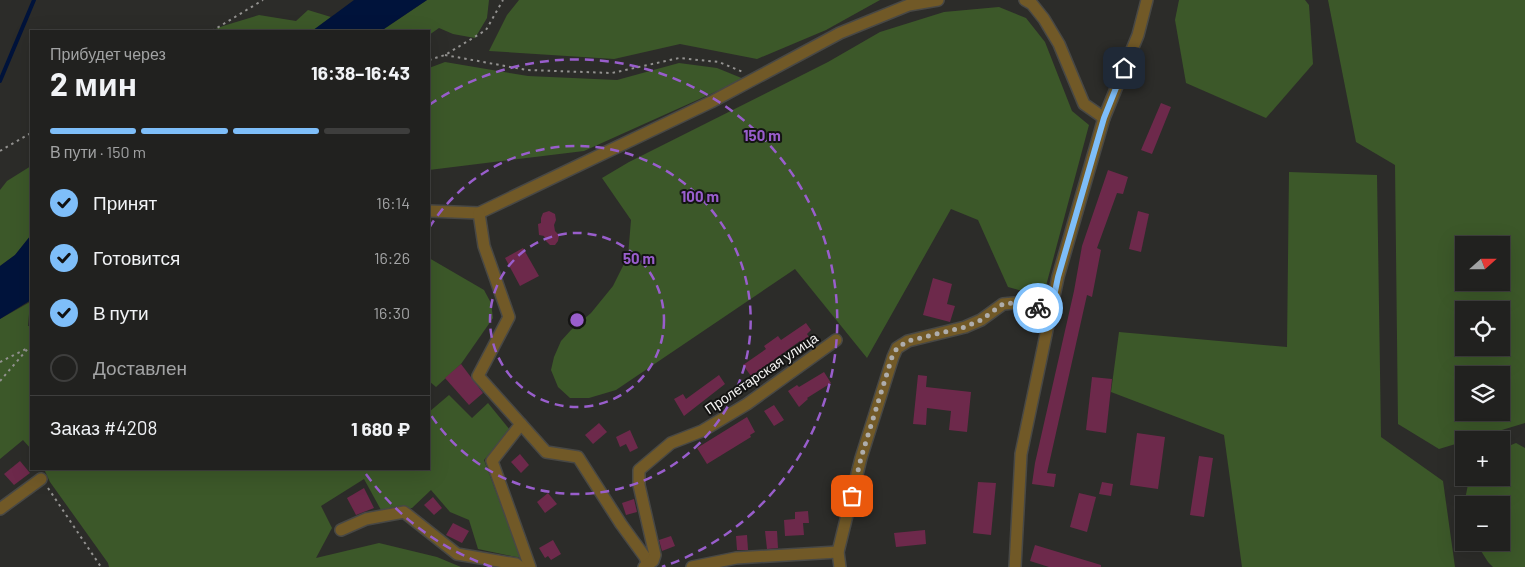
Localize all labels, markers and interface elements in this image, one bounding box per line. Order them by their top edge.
text: Прибудет через [50,44,166,63]
pin [1103,47,1145,89]
icon: home [1110,54,1138,82]
text: 16:38–16:43 [311,61,410,84]
text: 2 мин [50,64,137,102]
text: 150 m [743,126,781,144]
text: В пути · 150 m [50,142,146,161]
text: 100 m [681,187,719,205]
icon: check [50,189,78,217]
text: Принят [93,191,157,214]
text: 16:14 [376,193,410,212]
north arrow [1455,236,1510,291]
map controls [1455,236,1510,551]
icon: check [50,244,78,272]
text: Готовится [93,246,180,269]
text: 16:26 [374,248,410,267]
text: 50 m [623,249,655,267]
courier [1013,283,1063,333]
icon: bike [1024,294,1052,322]
icon: check [50,299,78,327]
text: В пути [93,301,149,324]
button: locate [1455,301,1510,356]
text: 16:30 [373,303,410,322]
centre of rings [568,311,586,329]
street label: Пролетарская улица [701,329,821,417]
text: Доставлен [93,356,187,379]
button: layers [1455,366,1510,421]
text: Заказ #4208 [50,416,157,439]
text: 1 680 ₽ [351,417,410,440]
button: + [1455,431,1510,486]
pin [831,475,873,517]
icon: bag [838,482,866,510]
button: − [1455,496,1510,551]

